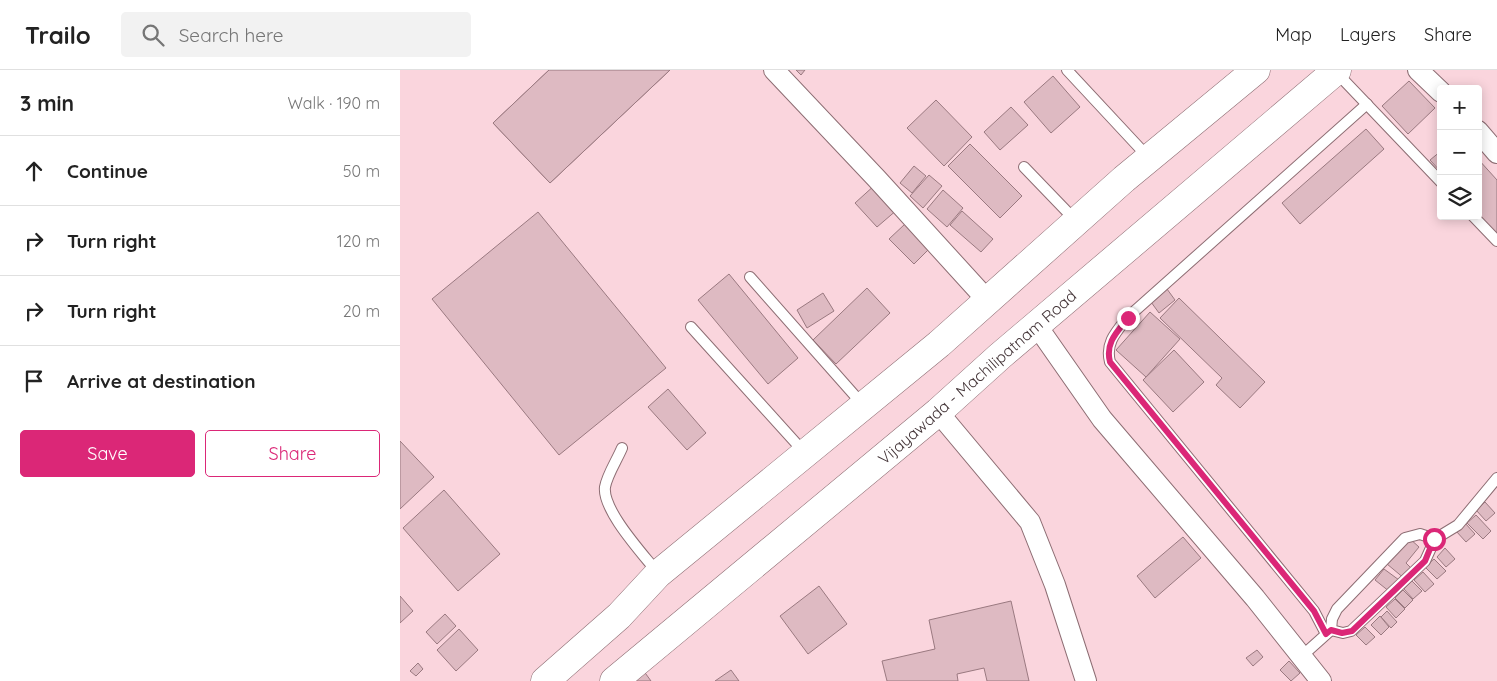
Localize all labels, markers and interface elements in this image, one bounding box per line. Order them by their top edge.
search box [121,12,471,57]
text: Trailo [25,20,91,50]
icon: search [139,21,167,49]
text: Search here [179,23,284,47]
text: Map [1275,23,1312,46]
text: Layers [1340,23,1396,46]
text: Share [1424,23,1472,46]
map controls [1437,85,1482,220]
button: + [1437,85,1482,130]
text: 3 min [20,90,74,116]
text: Walk · 190 m [288,93,380,113]
button: − [1437,130,1482,175]
icon: ahead [20,157,48,185]
text: Continue [67,159,148,183]
text: 50 m [343,161,380,181]
button: layers [1437,175,1482,220]
icon: right [20,227,48,255]
text: Turn right [67,229,156,253]
text: 120 m [337,231,380,251]
street label: Vijayawada - Machilipatnam Road [874,285,1080,469]
icon: right [20,297,48,325]
text: Turn right [67,299,156,323]
text: 20 m [343,301,380,321]
route end [1117,307,1140,330]
icon: arrive [20,367,48,395]
text: Arrive at destination [67,369,256,393]
button: Save [20,430,195,477]
button: Share [205,430,380,477]
route start [1423,528,1446,551]

